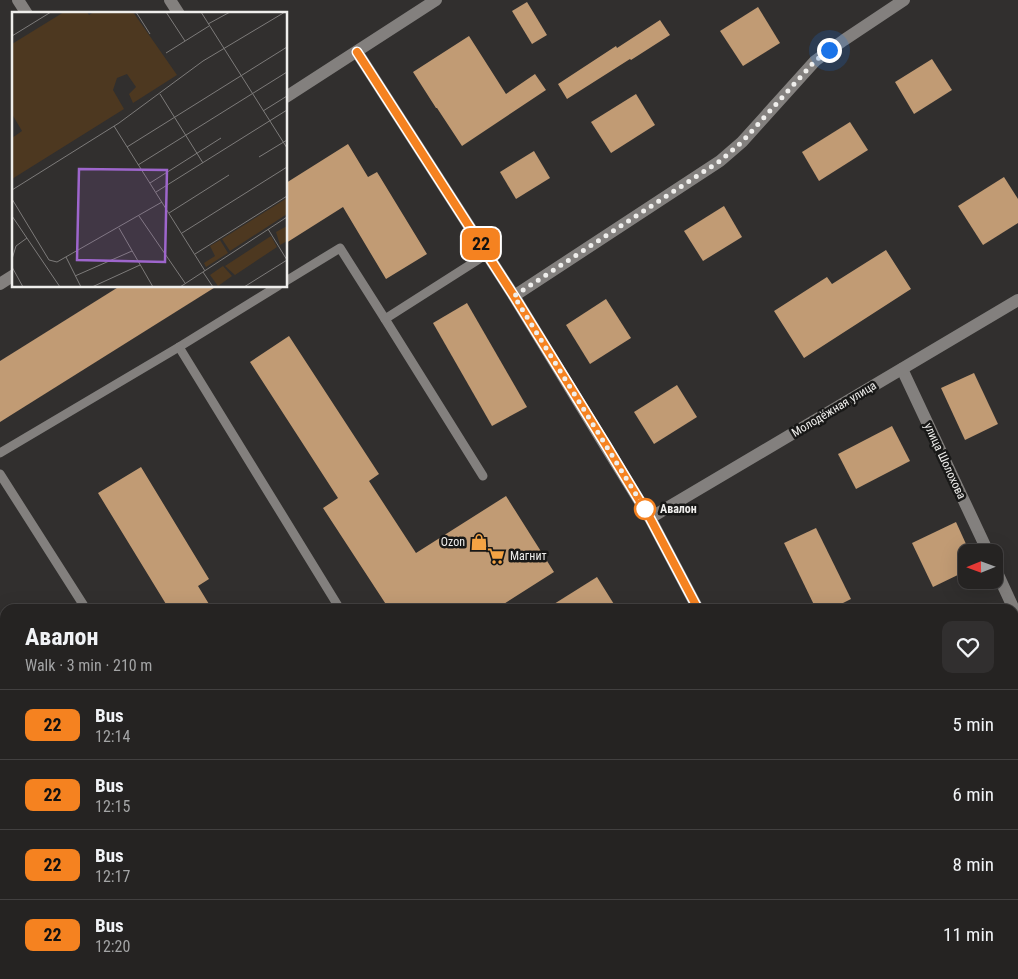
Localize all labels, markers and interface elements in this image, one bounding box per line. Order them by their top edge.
inset map [12,12,288,288]
your location [817,38,842,63]
line badge: 22 [458,228,504,260]
text: 22 [472,233,490,254]
street label: Молодёжная улица [789,378,879,440]
street label: улица Шолохова [921,421,969,502]
marker: Авалон [634,498,656,520]
place label: Авалон [660,502,697,516]
shop icon: Ozon [469,532,489,552]
place label: Ozon [441,535,465,549]
north arrow [958,544,1002,589]
map controls [958,544,1003,589]
supermarket icon: Магнит [486,546,506,566]
place label: Магнит [510,549,547,563]
button: heart [942,621,994,673]
text: Авалон [25,623,99,651]
text: Walk · 3 min · 210 m [25,656,152,675]
text: Bus [95,704,124,727]
text: 5 min [952,713,994,736]
text: 22 [43,714,62,735]
text: 12:14 [95,727,130,746]
text: Bus [95,774,124,797]
text: 6 min [952,783,994,806]
text: 22 [43,784,62,805]
text: 12:15 [95,797,130,816]
text: Bus [95,844,124,867]
text: 8 min [952,853,994,876]
text: 22 [43,854,62,875]
text: 12:17 [95,867,130,886]
text: Bus [95,914,124,937]
text: 11 min [943,923,994,946]
text: 22 [43,924,62,945]
text: 12:20 [95,937,130,956]

